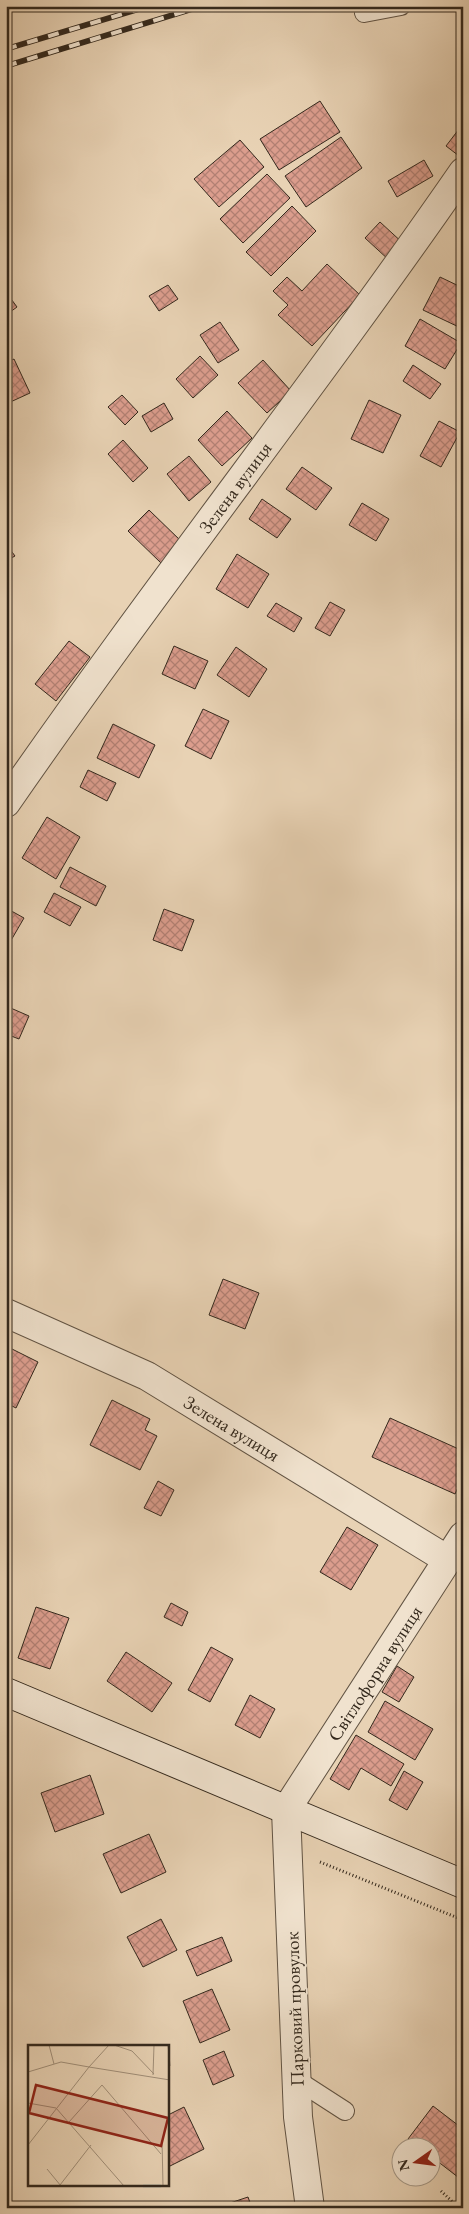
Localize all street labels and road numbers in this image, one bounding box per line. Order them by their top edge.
street label: Зелена вулиця [193,436,278,538]
street label: Зелена вулиця [179,1389,285,1467]
street label: Світлофорна вулиця [322,1600,428,1746]
street label: Парковий провулок [279,1931,310,2087]

